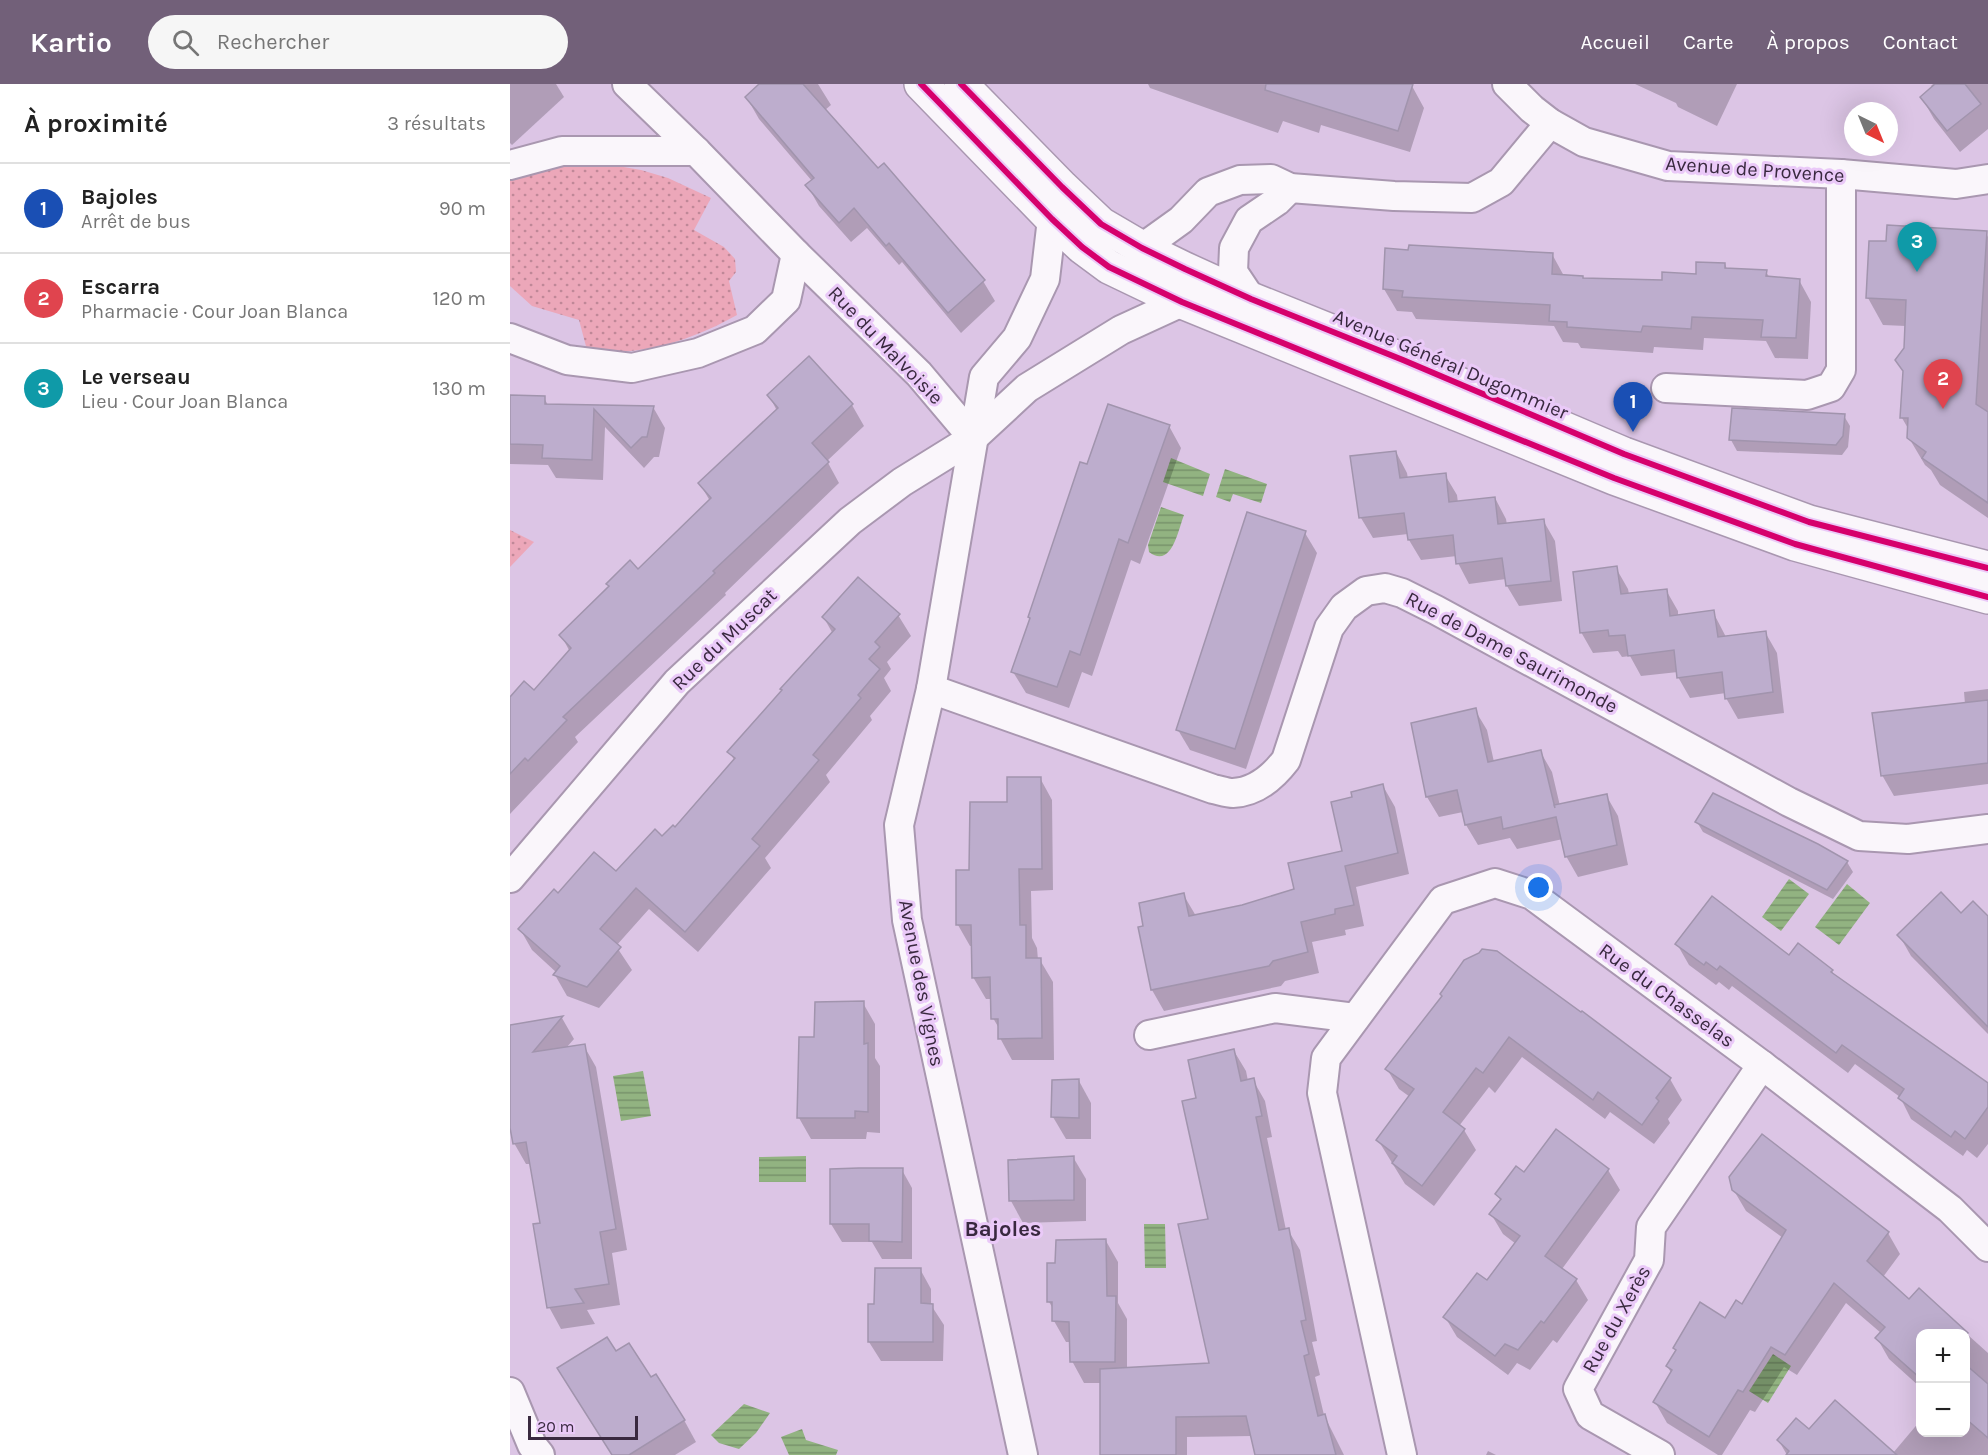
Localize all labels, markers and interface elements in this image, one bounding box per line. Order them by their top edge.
search box [148,15,568,69]
text: Kartio [30,26,112,59]
icon: search [169,26,202,59]
text: Rechercher [217,29,329,55]
text: Accueil [1581,30,1650,54]
text: Carte [1683,30,1734,54]
text: À propos [1767,30,1850,54]
text: Contact [1883,30,1958,54]
north arrow [1844,102,1898,156]
text: À proximité [24,108,168,139]
text: 3 résultats [387,112,486,135]
street label: Avenue de Provence [1665,152,1845,187]
text: Bajoles [81,184,158,210]
text: 1 [40,197,47,220]
text: 90 m [439,197,486,220]
text: Arrêt de bus [81,210,191,233]
pin: 3 [1898,222,1936,272]
text: Escarra [81,274,160,300]
street label: Rue du Malvoisie [823,281,948,409]
text: 2 [37,287,50,310]
text: 120 m [432,287,486,310]
text: Pharmacie · Cour Joan Blanca [81,300,348,323]
street label: Avenue Général Dugommier [1330,304,1572,425]
pin: 2 [1924,360,1962,409]
text: Le verseau [81,364,191,390]
text: 3 [37,377,50,400]
text: 130 m [432,377,486,400]
pin: 1 [1614,382,1652,432]
text: Lieu · Cour Joan Blanca [81,390,288,413]
street label: Rue du Muscat [667,583,782,695]
street label: Rue de Dame Saurimonde [1402,587,1622,718]
your location [1524,873,1553,902]
street label: Avenue des Vignes [894,898,949,1068]
street label: Rue du Chasselas [1594,939,1739,1052]
district label: Bajoles [965,1216,1041,1242]
street label: Rue du Xerès [1577,1262,1655,1377]
map controls [1916,1329,1970,1437]
button: + [1916,1329,1970,1383]
button: − [1916,1383,1970,1437]
scale bar [528,1413,638,1440]
text: 20 m [537,1417,575,1436]

